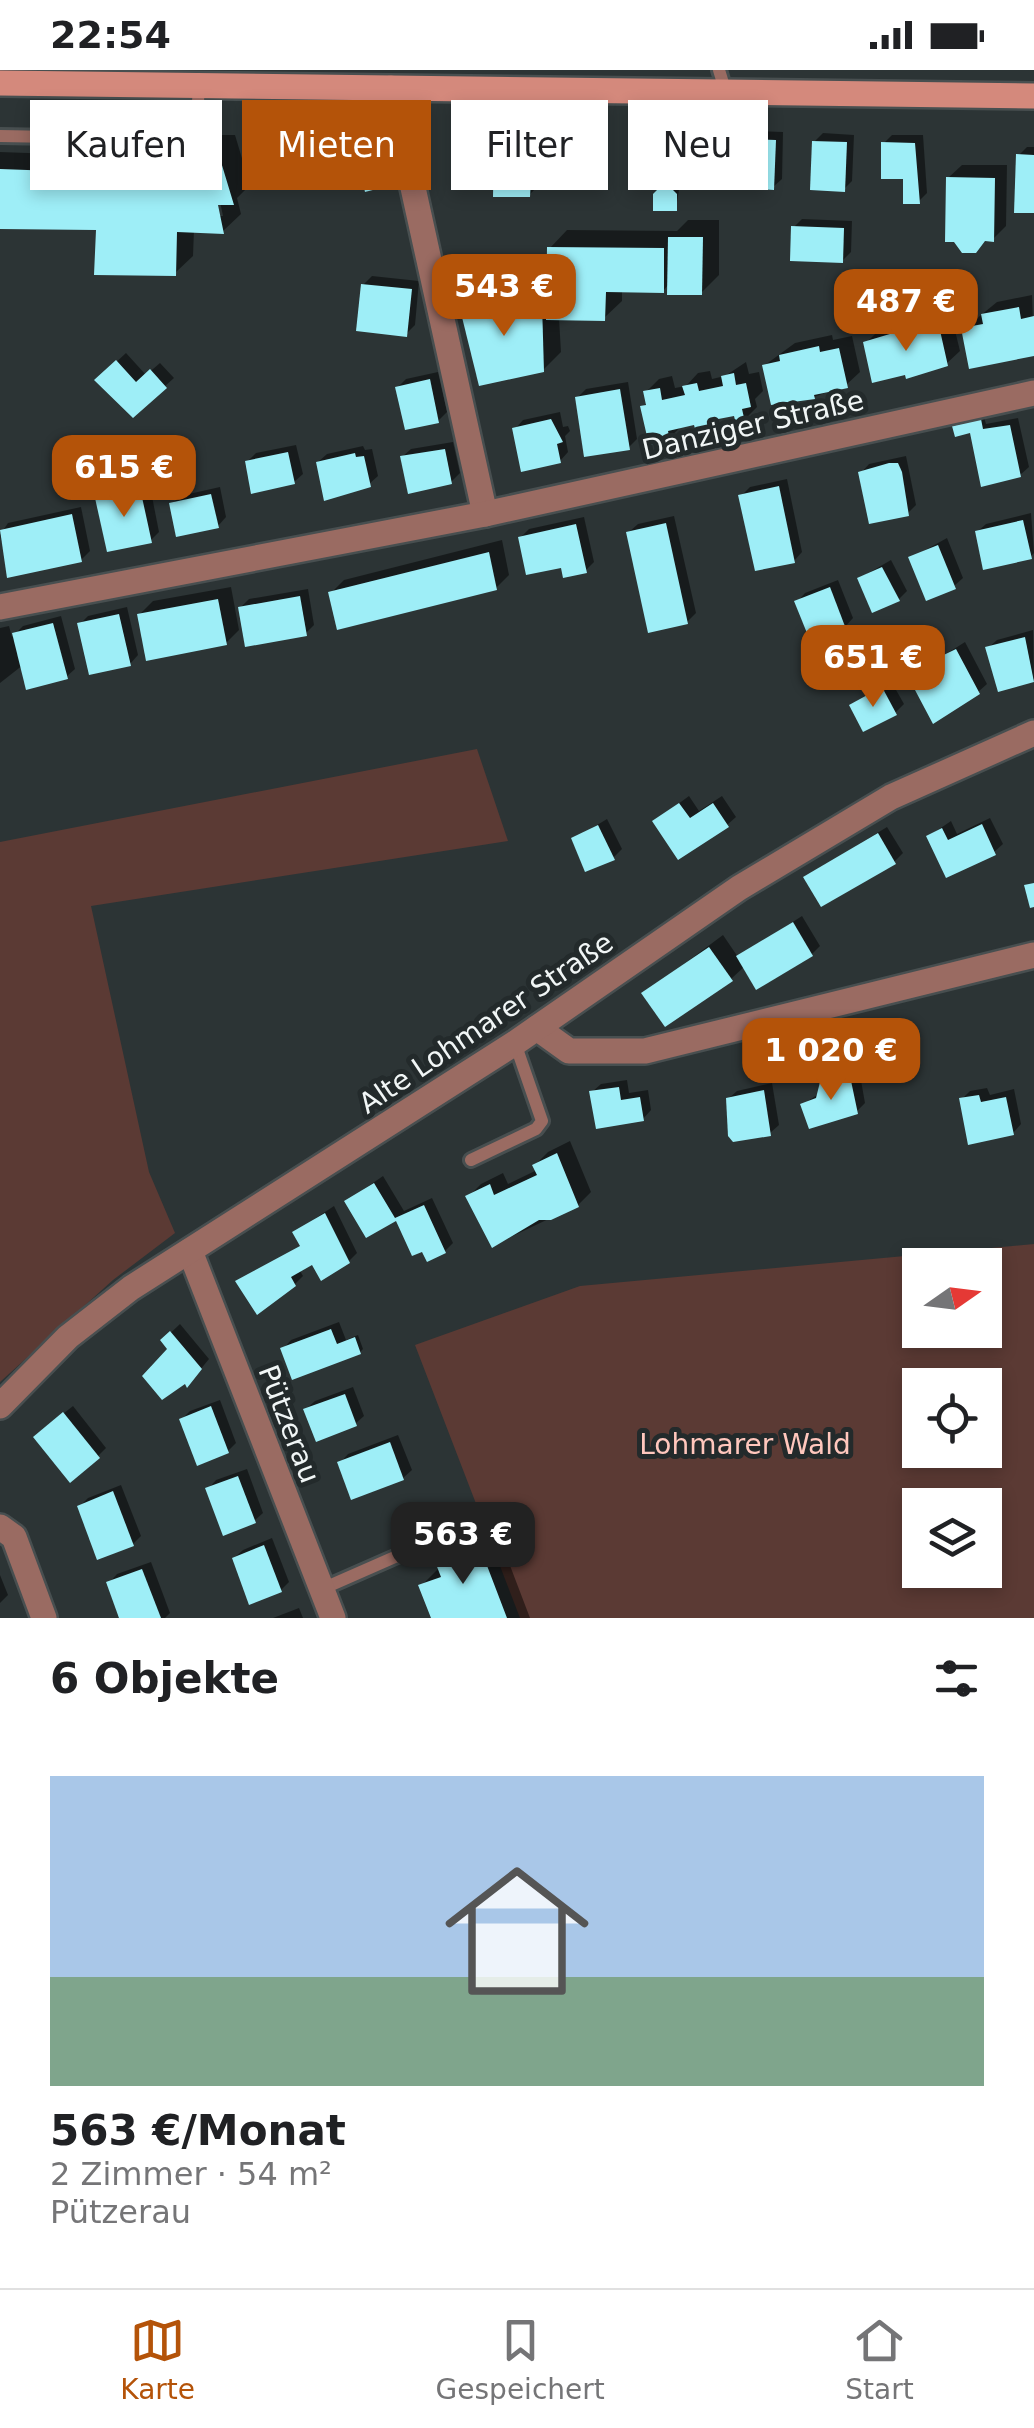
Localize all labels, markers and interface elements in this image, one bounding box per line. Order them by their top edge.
text: 22:54 [50,13,171,57]
chip: Kaufen [30,100,222,190]
chip: Mieten [242,100,431,190]
chip: Filter [451,100,608,190]
chip: Neu [628,100,768,190]
pin: 543 € [434,254,574,339]
text: 543 € [454,267,554,305]
pin: 487 € [836,269,976,354]
text: 487 € [856,282,956,320]
street label: Danziger Straße [639,383,867,467]
pin: 615 € [54,435,194,520]
text: 615 € [74,448,174,486]
pin: 651 € [803,625,943,710]
text: 651 € [823,638,923,676]
street label: Alte Lohmarer Straße [353,926,619,1120]
pin: 1 020 € [739,1018,923,1103]
text: 1 020 € [764,1031,898,1069]
north arrow [902,1248,1002,1348]
map controls [902,1248,1002,1588]
street label: Pützerau [251,1360,327,1488]
button: locate [902,1368,1002,1468]
park label: Lohmarer Wald [639,1428,851,1461]
button: layers [902,1488,1002,1588]
pin: 563 € [393,1502,533,1587]
text: 563 € [413,1515,513,1553]
icon: filters [929,1651,984,1706]
text: 6 Objekte [50,1654,279,1703]
icon: home [427,1841,607,2021]
text: 563 €/Monat [50,2106,346,2155]
text: 2 Zimmer · 54 m² [50,2155,332,2193]
text: Pützerau [50,2193,191,2231]
tab: Karte [120,2313,195,2406]
tab: Gespeichert [436,2313,605,2406]
tab: Start [845,2313,914,2406]

